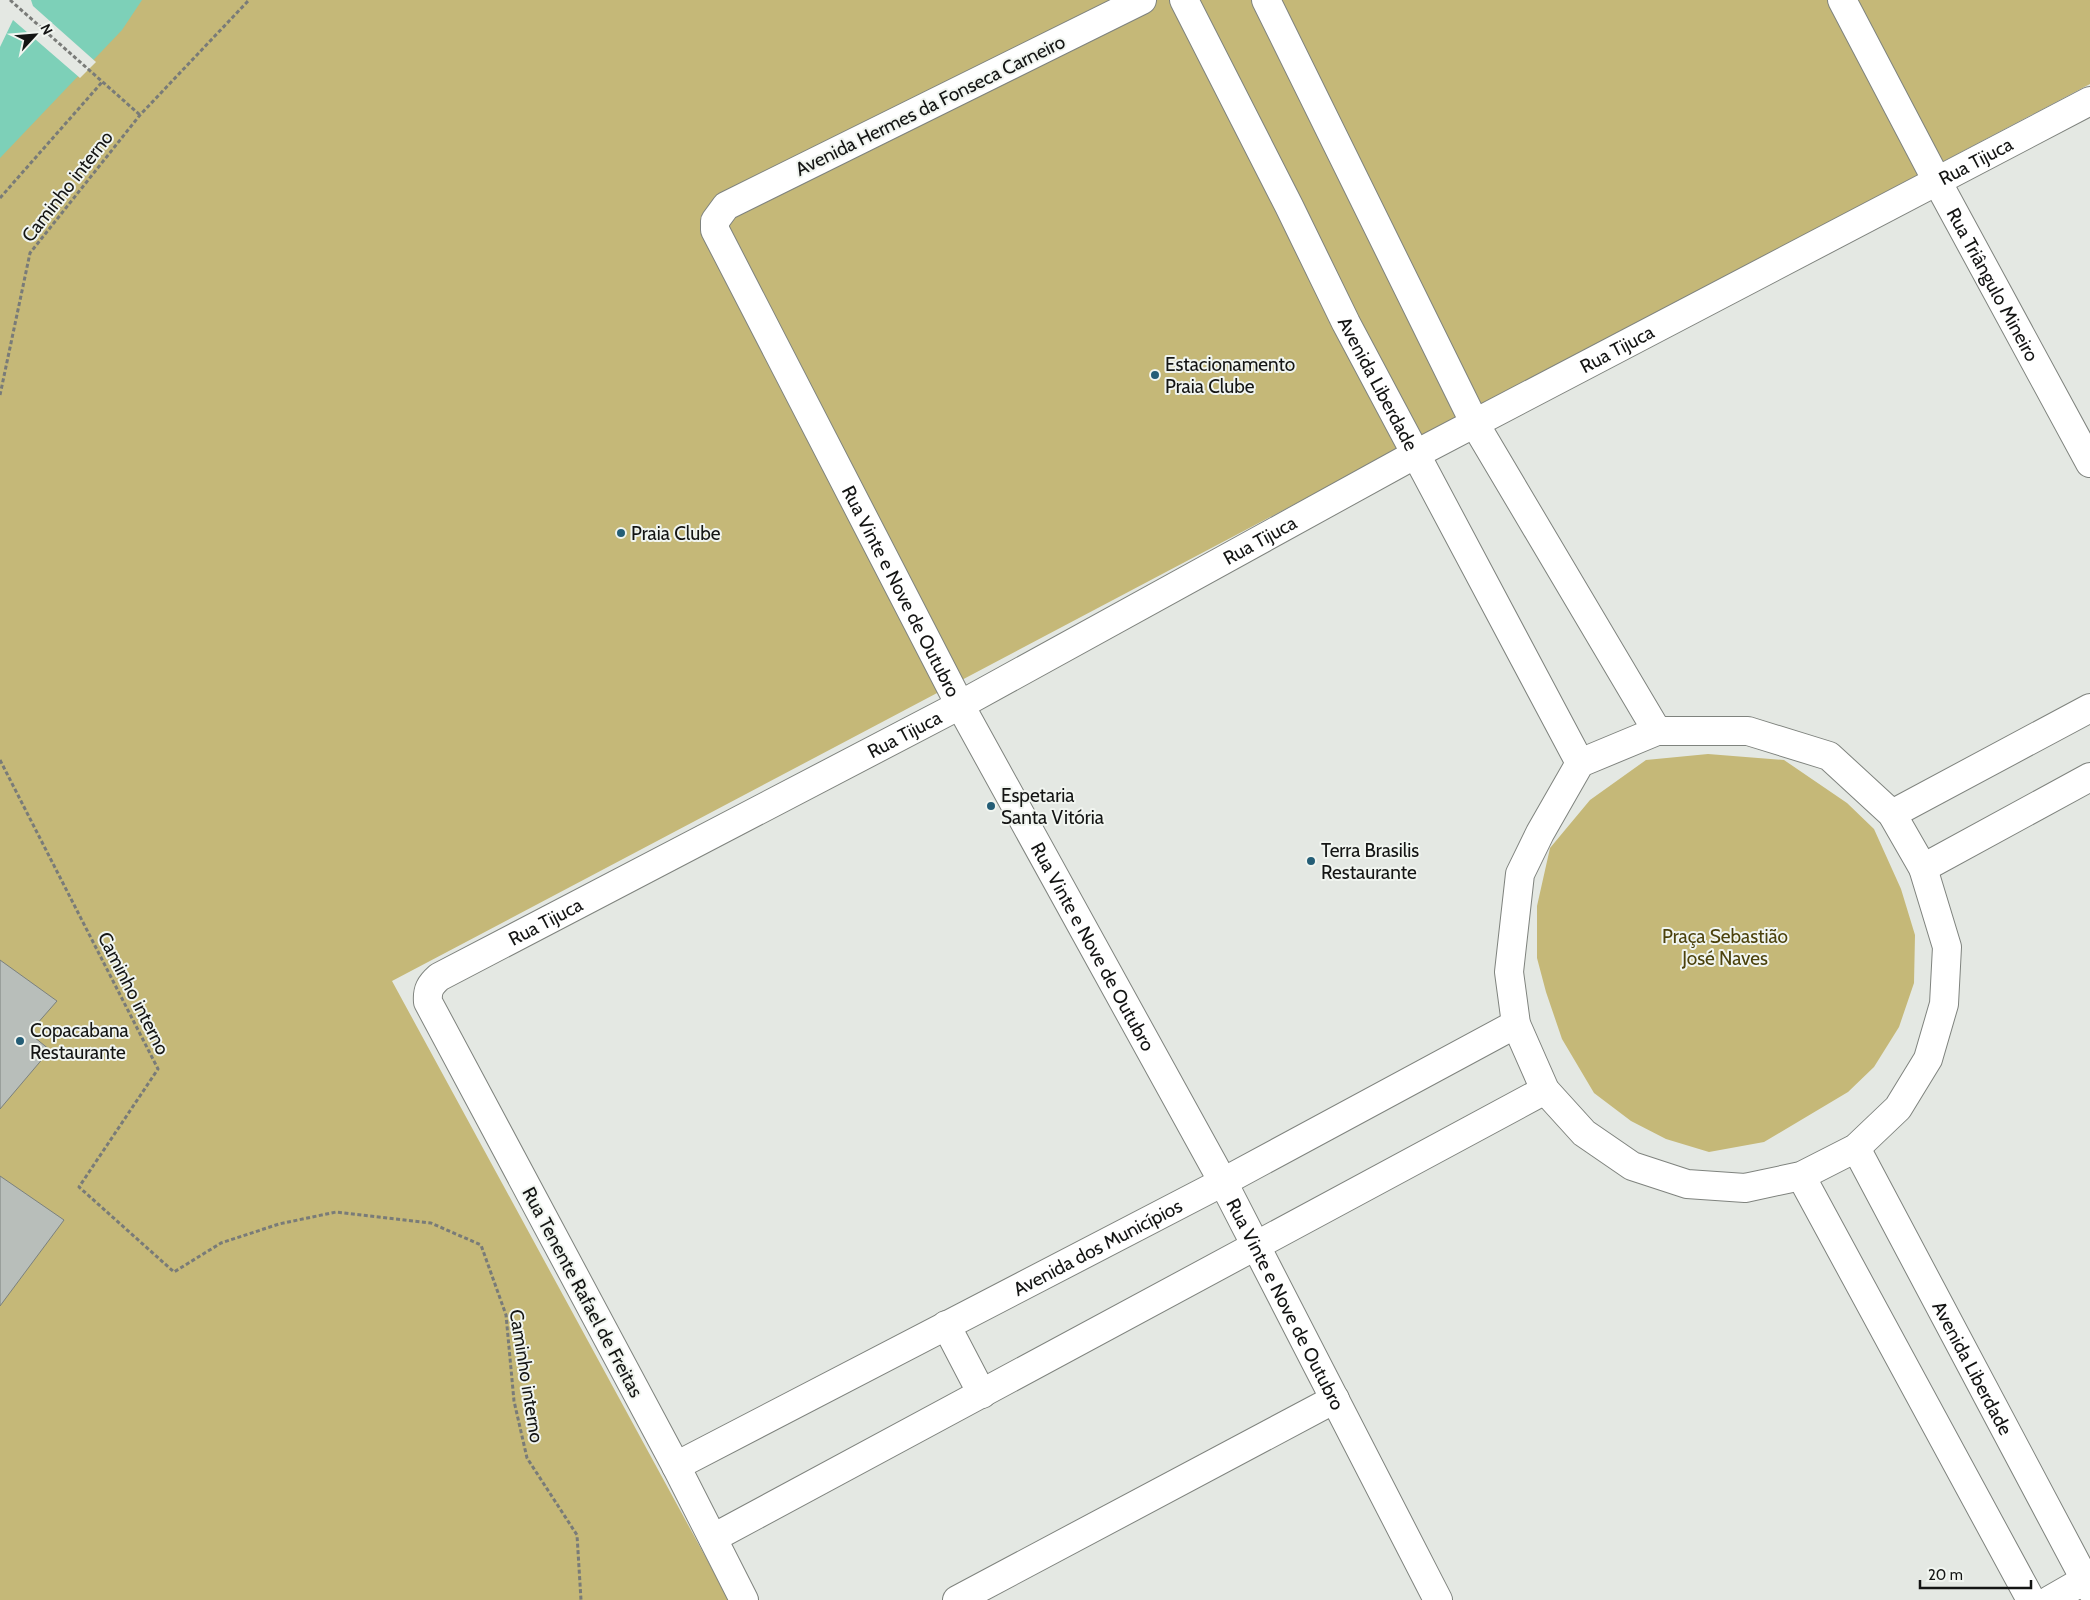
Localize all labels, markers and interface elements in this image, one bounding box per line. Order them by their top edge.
north arrow [10,10,60,60]
text: N [36,21,57,38]
street label: Avenida Hermes da Fonseca Carneiro [792,30,1069,181]
street label: Caminho interno [17,126,118,246]
street label: Rua Tijuca [1935,133,2017,190]
street label: Rua Triângulo Mineiro [1942,204,2044,365]
street label: Avenida Liberdade [1333,313,1423,455]
street label: Rua Tijuca [1576,320,1658,378]
place label: Estacionamento Praia Clube [1165,353,1295,398]
marker: Estacionamento Praia Clube [1149,369,1161,381]
street label: Rua Vinte e Nove de Outubro [837,482,965,701]
street label: Rua Tijuca [1219,511,1301,570]
place label: Praia Clube [631,522,721,545]
marker: Praia Clube [615,527,627,539]
street label: Rua Tijuca [864,706,946,763]
place label: Espetaria Santa Vitória [1001,784,1104,829]
marker: Espetaria Santa Vitória [985,800,997,812]
street label: Rua Vinte e Nove de Outubro [1026,838,1159,1055]
place label: Terra Brasilis Restaurante [1321,839,1419,884]
marker: Terra Brasilis Restaurante [1305,855,1317,867]
street label: Rua Tijuca [505,893,586,951]
park label: Praça Sebastião José Naves [1662,925,1788,970]
street label: Caminho interno [93,928,174,1059]
place label: Copacabana Restaurante [30,1019,129,1064]
marker: Copacabana Restaurante [14,1035,26,1047]
street label: Rua Tenente Rafael de Freitas [517,1183,648,1401]
street label: Avenida dos Municípios [1009,1194,1186,1301]
street label: Rua Vinte e Nove de Outubro [1221,1194,1349,1414]
street label: Avenida Liberdade [1927,1297,2017,1439]
street label: Caminho interno [505,1308,548,1444]
scale bar [1920,1558,2031,1590]
text: 20 m [1928,1566,1963,1584]

